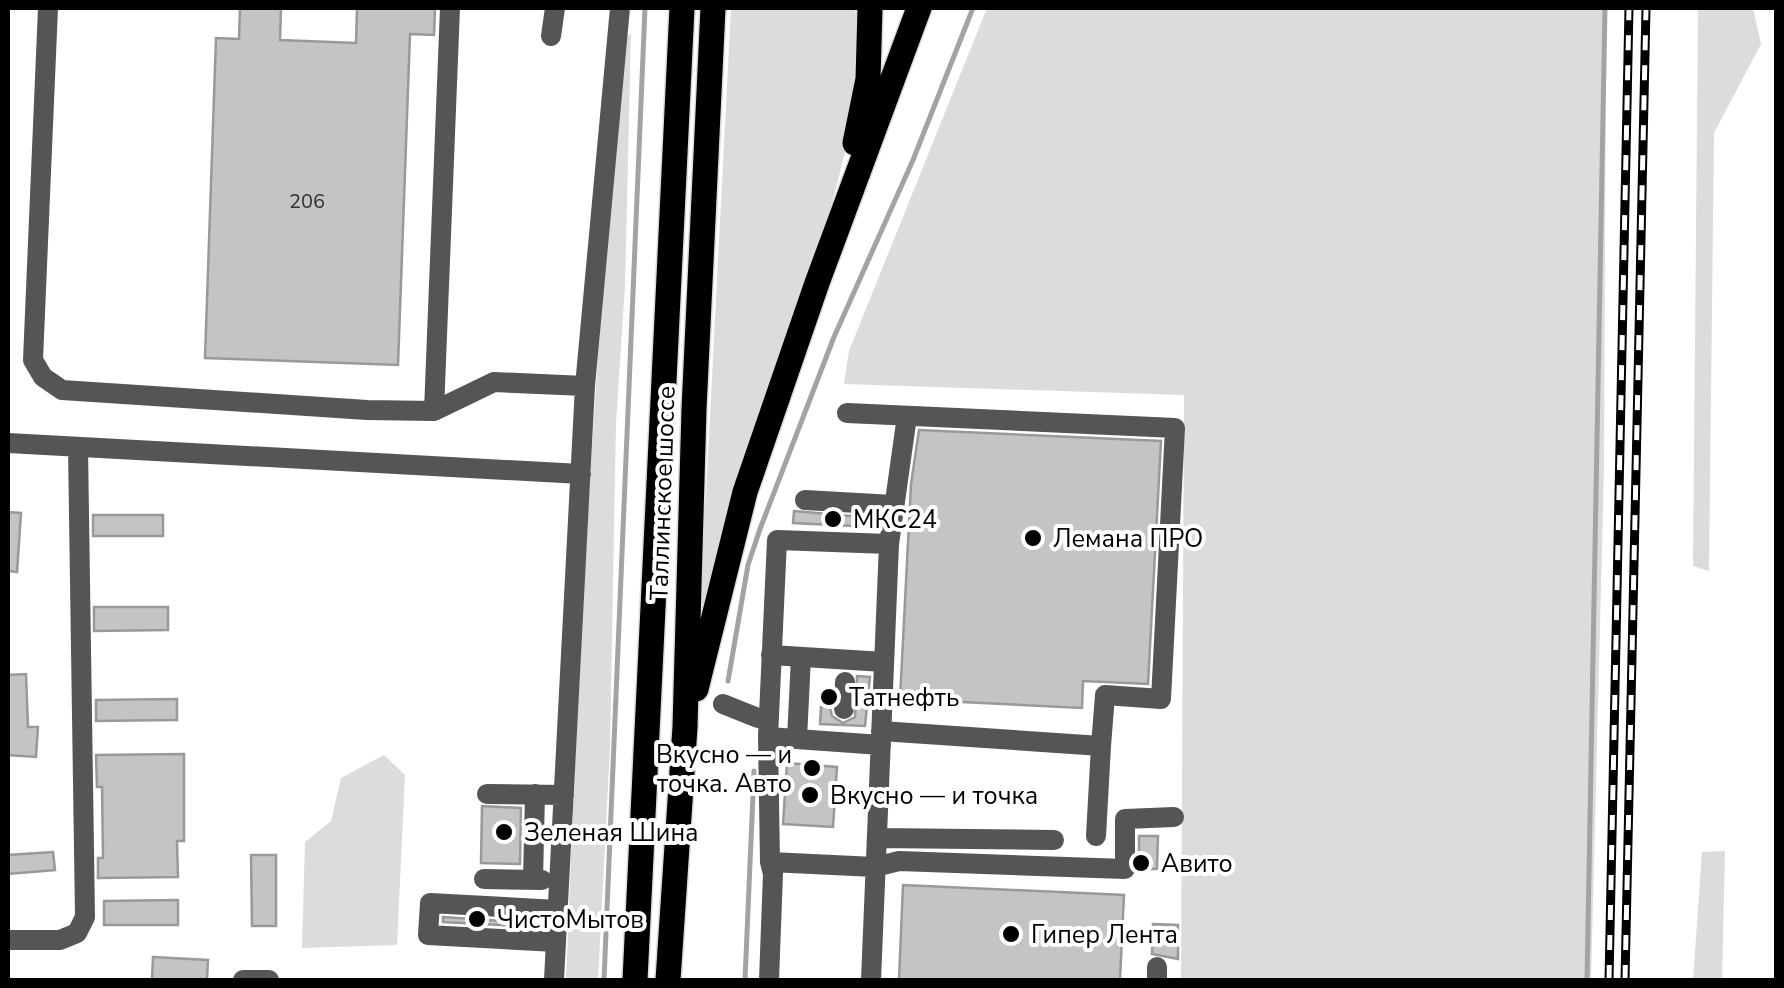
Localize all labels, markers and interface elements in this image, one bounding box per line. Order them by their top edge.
house number: 206 [289,188,325,215]
street label: Таллинское шоссе [642,385,684,601]
place label: МКС24 [853,503,937,537]
marker: МКС24 [822,508,844,530]
place label: Лемана ПРО [1053,522,1203,556]
marker: Лемана ПРО [1022,527,1044,549]
place label: Татнефть [849,681,959,715]
marker: Татнефть [818,686,840,708]
place label: Вкусно — и точка. Авто [656,738,792,801]
marker: Вкусно — и точка. Авто [801,757,823,779]
place label: Вкусно — и точка [830,779,1038,813]
marker: Вкусно — и точка [799,784,821,806]
place label: Зеленая Шина [524,816,699,850]
marker: Зеленая Шина [493,821,515,843]
place label: Авито [1161,847,1233,881]
marker: Авито [1130,852,1152,874]
place label: ЧистоМытов [497,903,644,937]
marker: ЧистоМытов [466,908,488,930]
place label: Гипер Лента [1031,918,1178,952]
marker: Гипер Лента [1000,923,1022,945]

